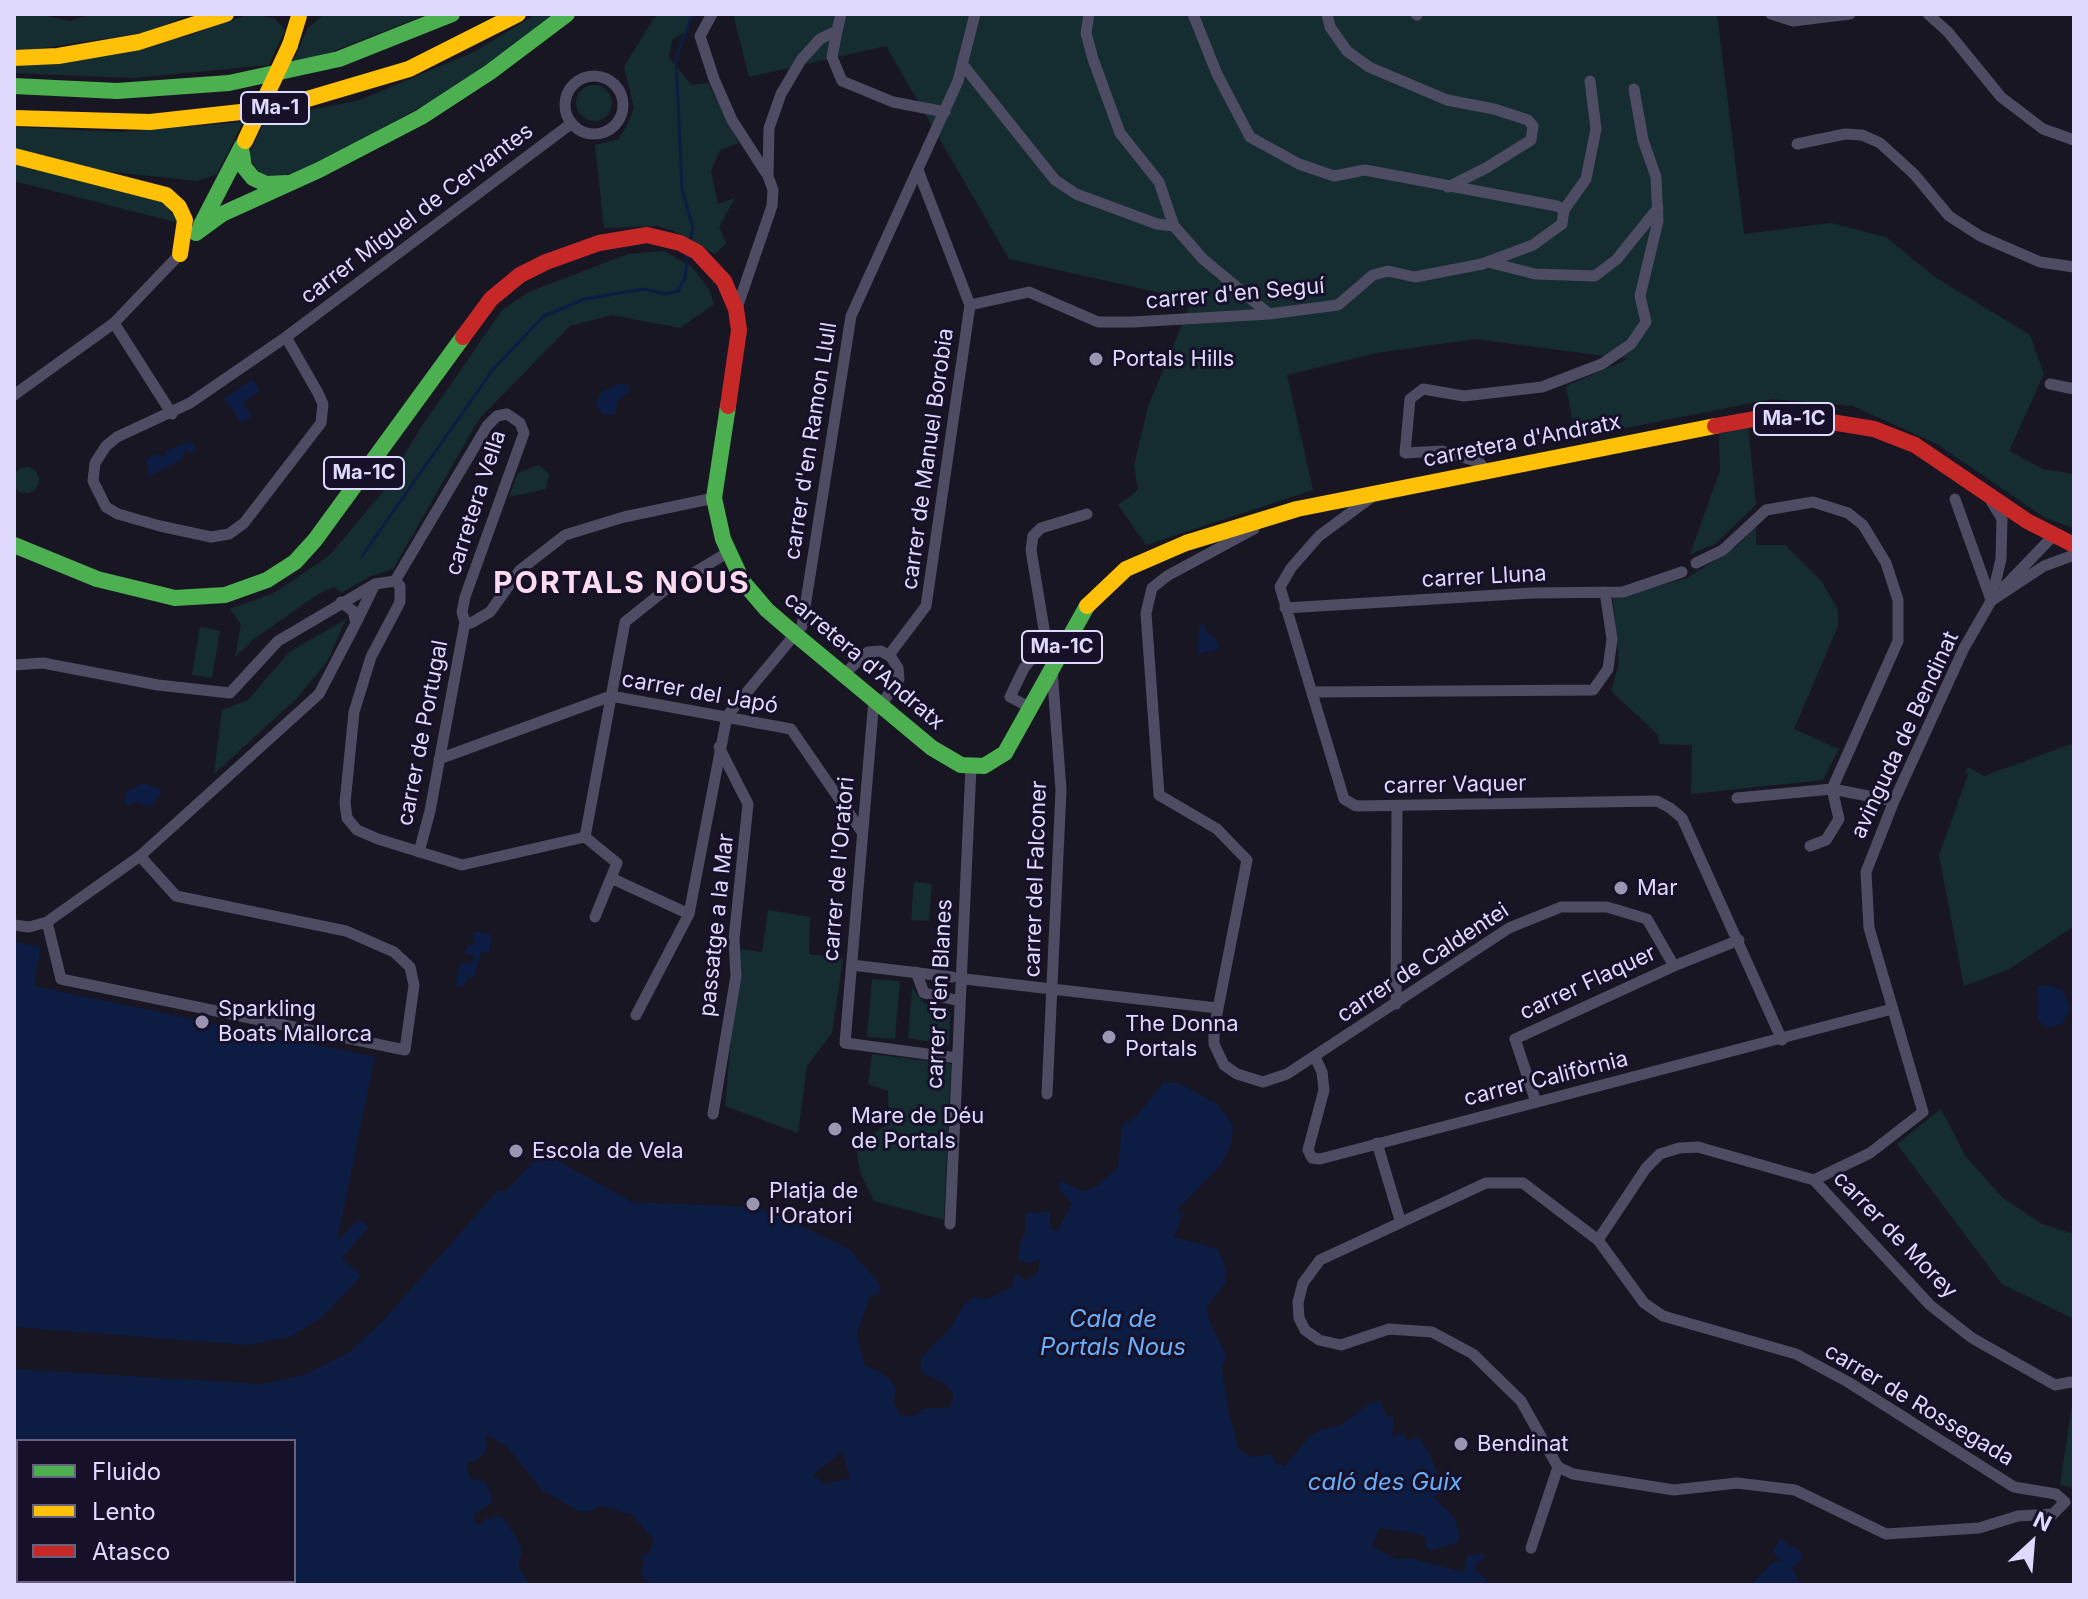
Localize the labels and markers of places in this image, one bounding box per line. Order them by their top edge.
place label: Portals Hills [1112,346,1234,372]
marker: Portals Hills [1087,350,1105,368]
place label: Mar [1637,875,1678,901]
marker: Mar [1612,879,1630,897]
place label: Sparkling Boats Mallorca [218,996,372,1048]
place label: The Donna Portals [1125,1011,1239,1062]
marker: Sparkling Boats Mallorca [193,1013,211,1031]
marker: The Donna Portals [1100,1028,1118,1046]
place label: Mare de Déu de Portals [851,1103,984,1154]
marker: Mare de Déu de Portals [826,1120,844,1138]
place label: Escola de Vela [532,1138,684,1164]
marker: Escola de Vela [507,1142,525,1160]
place label: Platja de l'Oratori [769,1178,858,1230]
marker: Platja de l'Oratori [744,1195,762,1213]
place label: Bendinat [1477,1431,1569,1457]
marker: Bendinat [1452,1435,1470,1453]

